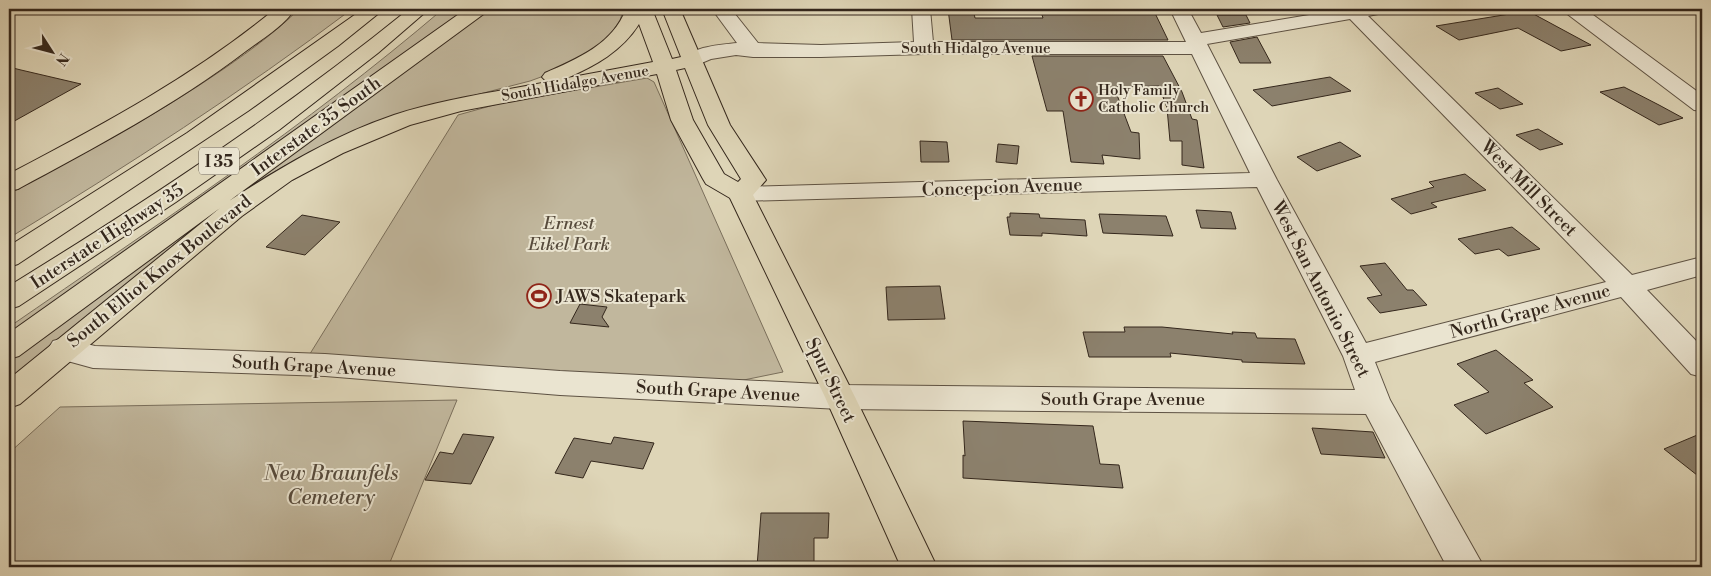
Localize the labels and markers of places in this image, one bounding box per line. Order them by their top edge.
place label: Holy Family Catholic Church [1098,81,1209,117]
church icon: Holy Family Catholic Church [1068,86,1094,112]
sports icon: JAWS Skatepark [526,283,552,309]
place label: JAWS Skatepark [555,285,687,308]

